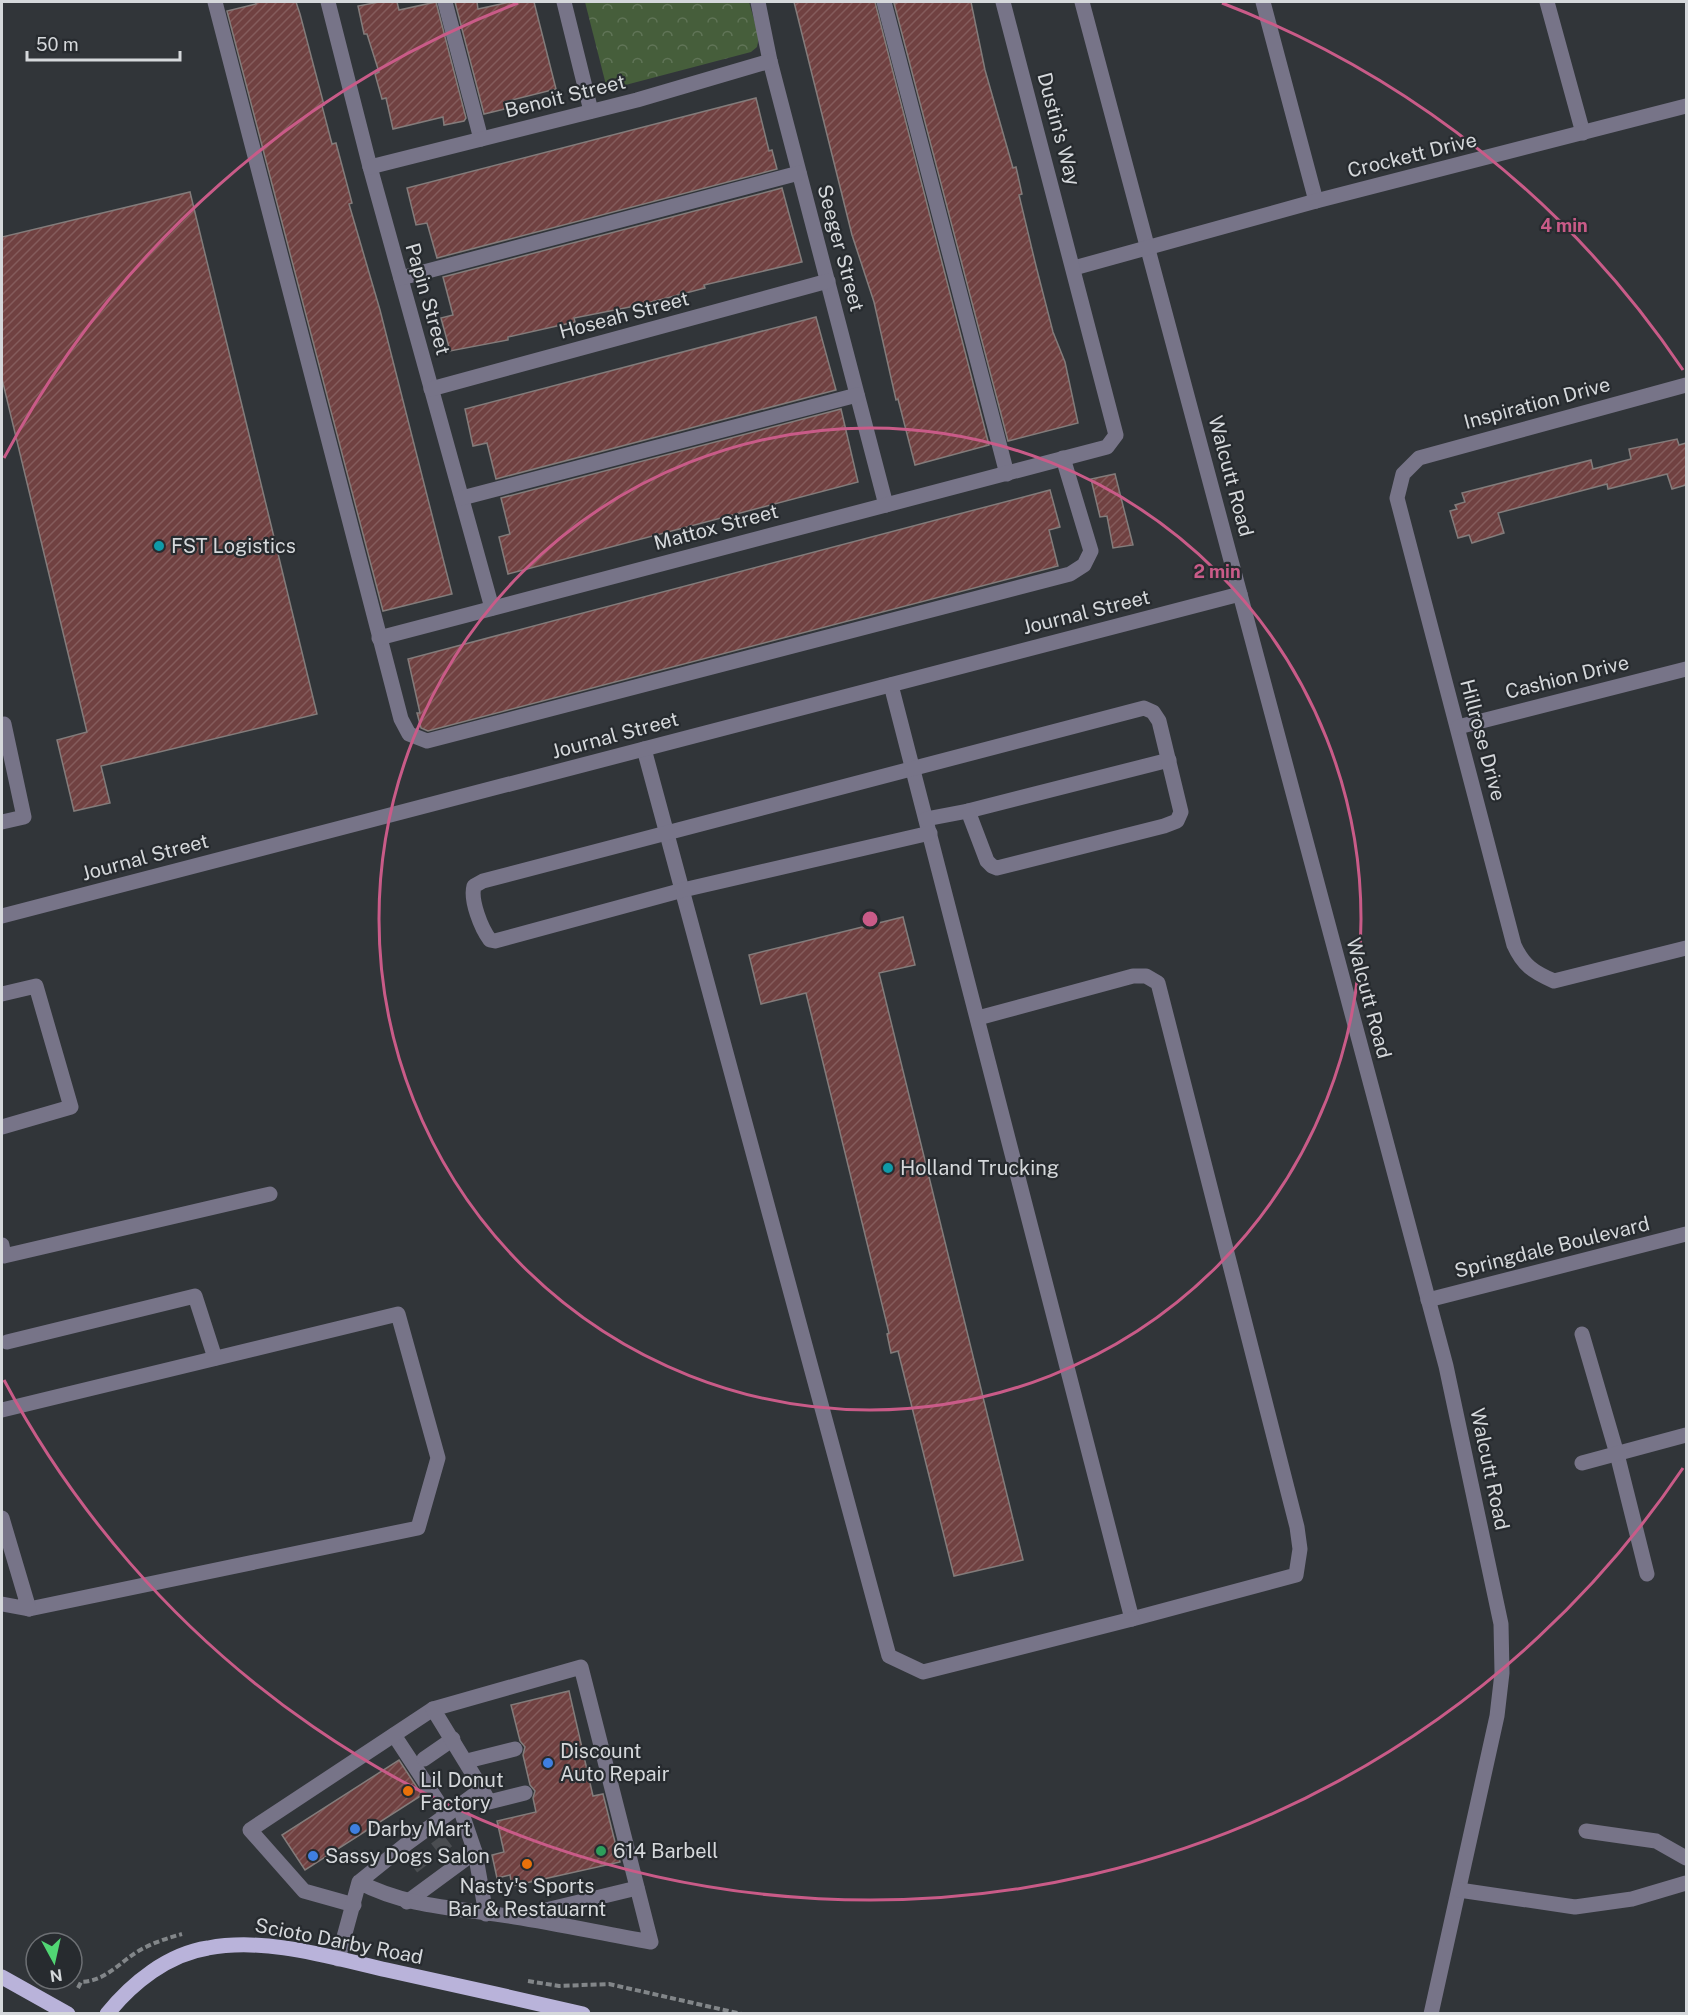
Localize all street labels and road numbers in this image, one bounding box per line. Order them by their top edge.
street label: Benoit Street [502,69,628,123]
street label: Dustin's Way [1032,70,1086,189]
street label: Crockett Drive [1345,127,1479,183]
street label: Seeger Street [813,182,869,314]
street label: Papin Street [401,240,455,358]
street label: Hoseah Street [556,286,692,344]
street label: Inspiration Drive [1461,372,1613,434]
street label: Walcutt Road [1203,413,1259,539]
street label: Mattox Street [651,499,781,555]
street label: Journal Street [1020,585,1152,639]
street label: Cashion Drive [1503,650,1631,704]
street label: Hillrose Drive [1455,676,1511,804]
street label: Journal Street [549,707,681,763]
street label: Journal Street [79,829,211,885]
street label: Walcutt Road [1341,935,1397,1061]
street label: Springdale Boulevard [1452,1211,1652,1283]
street label: Walcutt Road [1465,1406,1515,1532]
street label: Scioto Darby Road [253,1913,425,1969]

